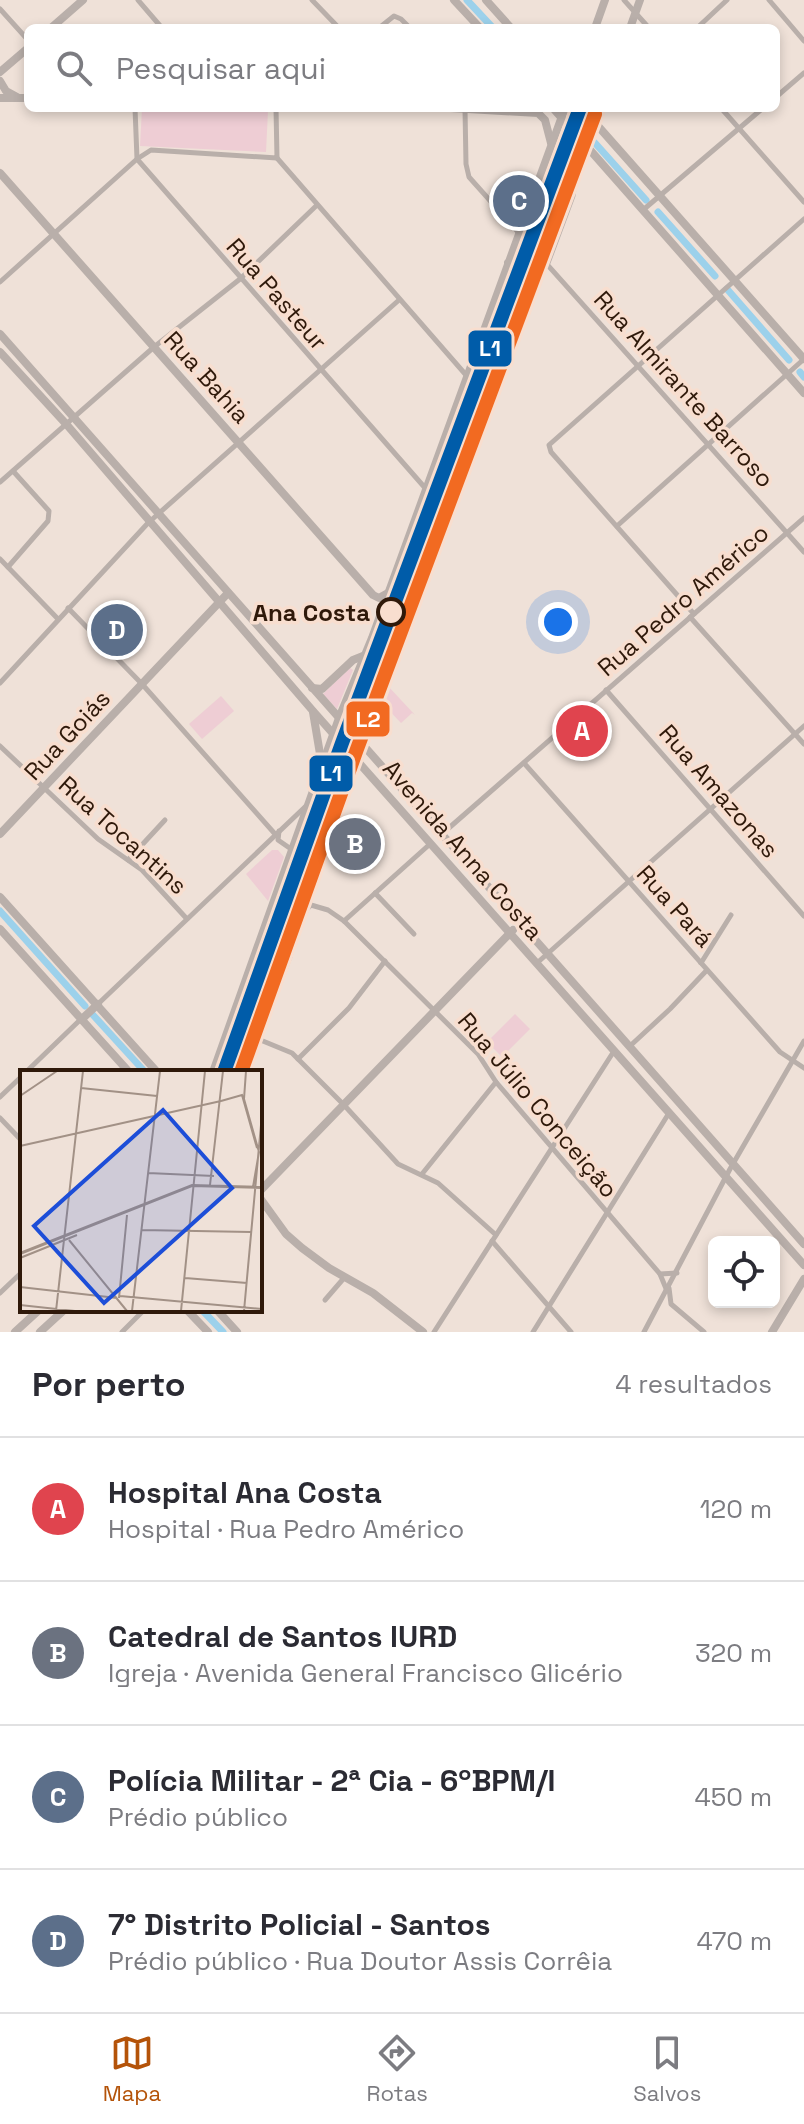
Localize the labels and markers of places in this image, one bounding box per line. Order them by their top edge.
pin: C [493,171,545,231]
place label: Ana Costa [253,597,370,628]
marker: Ana Costa [377,598,405,626]
pin: D [91,600,143,660]
pin: A [556,701,608,761]
pin: B [329,814,381,874]

